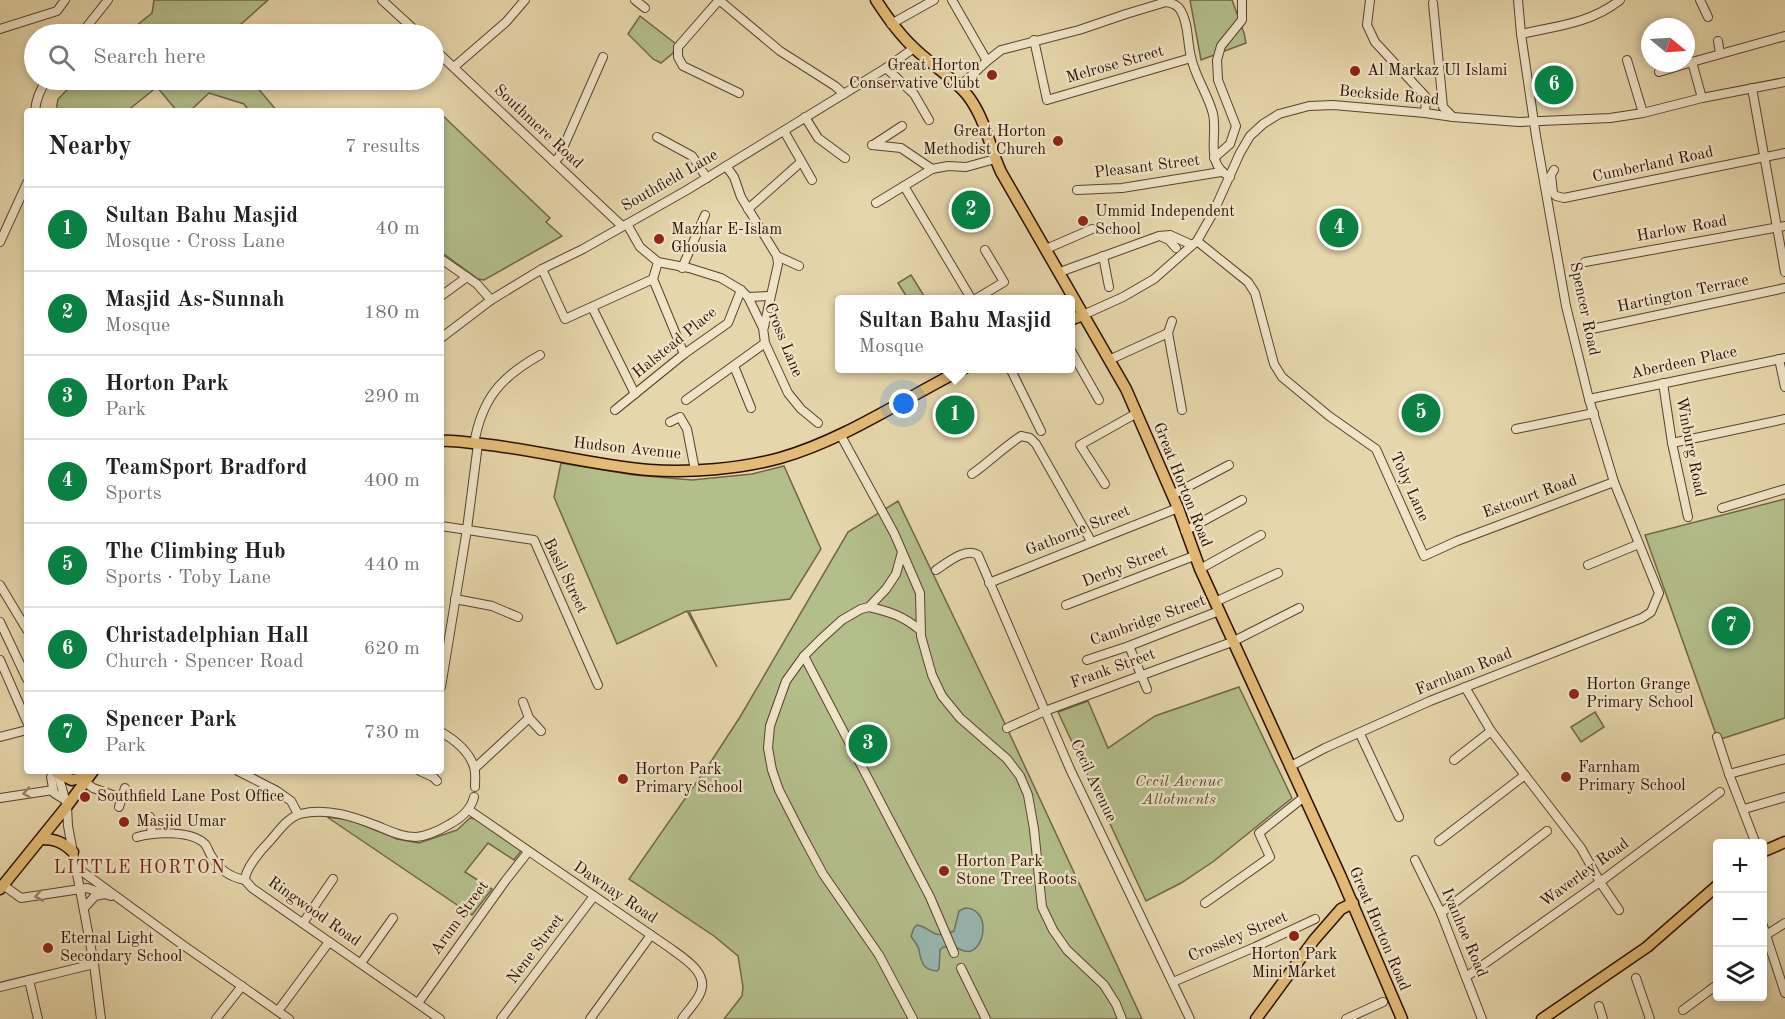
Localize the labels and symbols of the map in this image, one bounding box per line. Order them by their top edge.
north arrow [1641,18,1695,72]
street label: Melrose Street [1064,43,1166,87]
place label: Great Horton Conservative Clubt [849,58,980,92]
pin: 6 [1534,62,1574,107]
place label: Al Markaz Ul Islami [1367,63,1507,79]
marker: Al Markaz Ul Islami [1348,64,1362,78]
marker: Great Horton Conservative Clubt [985,68,999,82]
street label: Southmere Road [491,82,585,172]
street label: Beckside Road [1338,84,1440,108]
place label: Great Horton Methodist Church [923,124,1046,158]
marker: Great Horton Methodist Church [1051,134,1065,148]
street label: Cumberland Road [1591,144,1715,186]
street label: Southfield Lane [619,147,721,215]
street label: Pleasant Street [1093,153,1201,181]
pin: 2 [952,188,990,232]
place label: Ummid Independent School [1095,204,1235,238]
pin: 4 [1320,206,1358,250]
street label: Harlow Road [1635,213,1729,245]
marker: Ummid Independent School [1076,214,1090,228]
place label: Mazhar E-Islam Ghousia [671,222,782,256]
marker: Mazhar E-Islam Ghousia [652,232,666,246]
street label: Spencer Road [1566,261,1602,357]
street label: Hartington Terrace [1616,272,1750,316]
street label: Cross Lane [761,301,805,379]
street label: Halstead Place [630,304,720,382]
street label: Aberdeen Place [1630,344,1738,382]
your location [889,389,918,418]
pin: 5 [1402,390,1440,436]
pin: 1 [936,392,974,438]
street label: Winburg Road [1672,396,1708,498]
street label: Great Horton Road [1150,420,1214,550]
street label: Hudson Avenue [572,435,682,463]
street label: Toby Lane [1387,450,1431,524]
street label: Estcourt Road [1481,472,1579,522]
street label: Gathorne Street [1023,503,1133,559]
street label: Basil Street [540,536,590,616]
street label: Derby Street [1080,543,1170,591]
street label: Cambridge Street [1088,593,1208,649]
pin: 7 [1712,604,1750,648]
street label: Farnham Road [1414,645,1514,699]
street label: Frank Street [1068,646,1158,692]
place label: Horton Grange Primary School [1586,677,1694,711]
marker: Horton Grange Primary School [1567,687,1581,701]
pin: 3 [848,722,888,766]
street label: Cecil Avenue [1067,737,1119,825]
place label: Farnham Primary School [1578,760,1686,794]
place label: Horton Park Primary School [635,762,743,796]
marker: Farnham Primary School [1559,770,1573,784]
marker: Horton Park Primary School [616,772,630,786]
park label: Cecil Avenue Allotments [1135,774,1223,808]
one-way arrow [22,787,31,799]
place label: Southfield Lane Post Office [97,789,284,805]
marker: Southfield Lane Post Office [78,790,92,804]
place label: Masjid Umar [136,814,227,830]
marker: Masjid Umar [117,815,131,829]
street label: Waverley Road [1538,836,1632,910]
place label: Horton Park Stone Tree Roots [956,854,1077,888]
district label: LITTLE HORTON [54,859,226,877]
street label: Dawnay Road [570,859,660,927]
marker: Horton Park Stone Tree Roots [937,864,951,878]
street label: Great Horton Road [1346,865,1412,993]
street label: Ringwood Road [265,874,363,950]
street label: Arum Street [428,878,492,958]
street label: Ivanhoe Road [1438,886,1490,980]
one-way arrow [34,889,44,902]
street label: Crossley Street [1186,909,1290,965]
street label: Nene Street [505,911,567,987]
marker: Horton Park Mini Market [1287,929,1301,943]
place label: Eternal Light Secondary School [60,931,182,965]
marker: Eternal Light Secondary School [41,941,55,955]
place label: Horton Park Mini Market [1251,947,1337,981]

